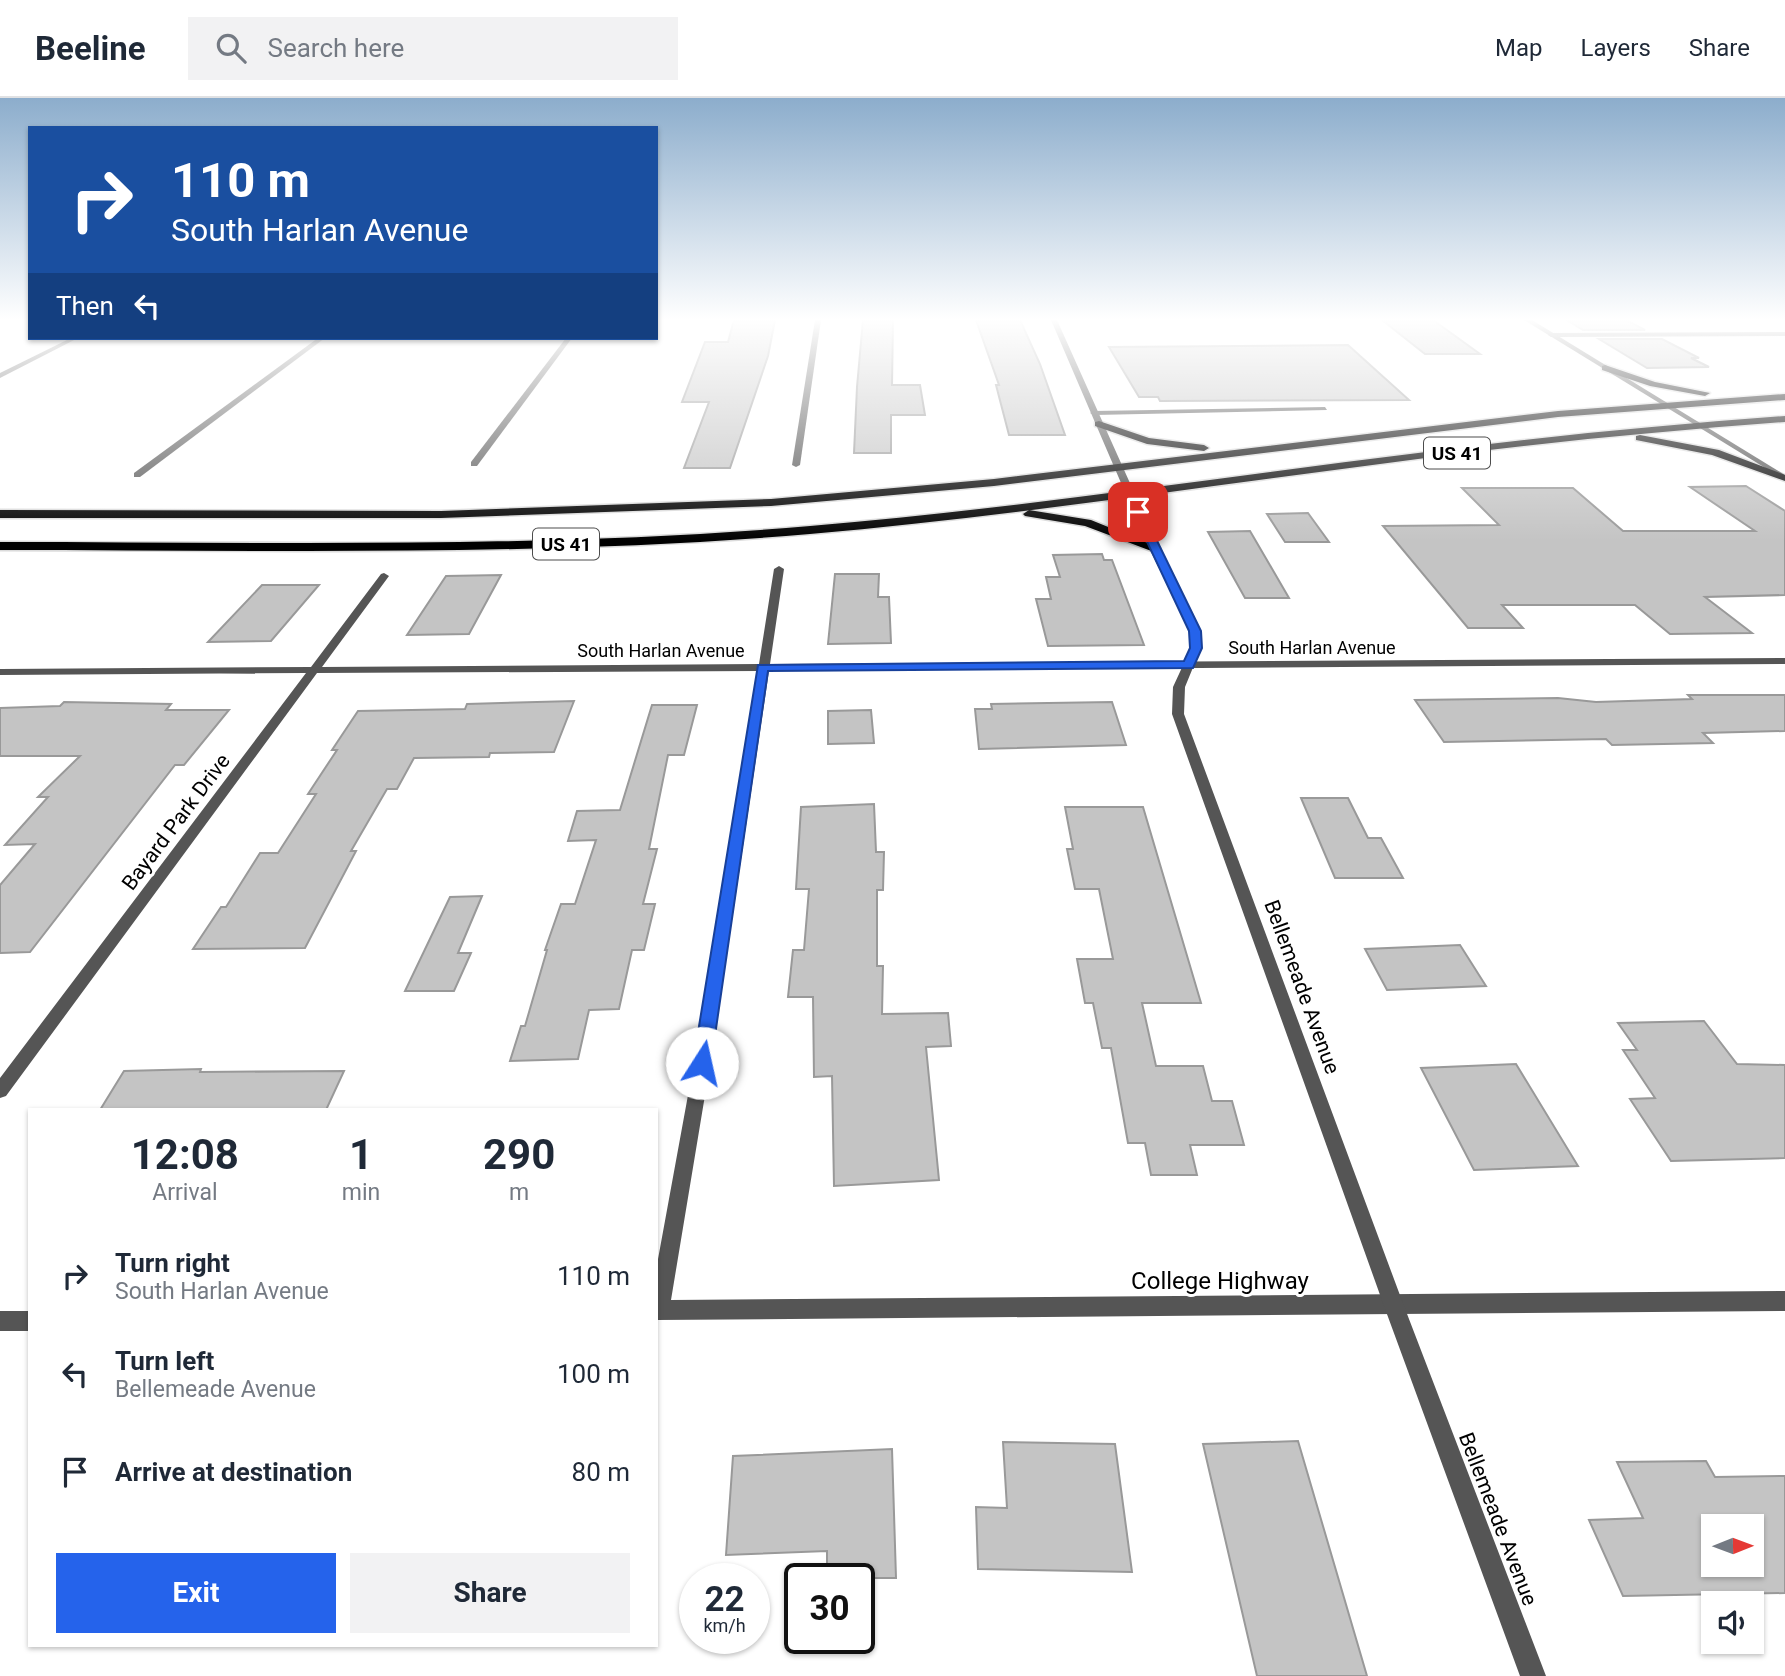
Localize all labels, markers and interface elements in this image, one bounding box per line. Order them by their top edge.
search box [188,17,678,80]
text: Beeline [35,29,146,68]
icon: search [212,29,250,67]
text: Search here [268,33,404,63]
text: Map [1495,34,1543,62]
text: Layers [1581,34,1651,62]
text: Share [1689,34,1750,62]
text: 110 m [171,152,310,209]
icon: right [56,154,147,245]
text: South Harlan Avenue [171,211,468,249]
icon: left [128,287,166,325]
text: Then [56,291,114,321]
road number: US 41 [1424,438,1490,468]
pin [1108,482,1168,542]
icon: arrive [1119,493,1157,531]
road number: US 41 [533,528,599,560]
street label: South Harlan Avenue [1228,637,1396,658]
street label: South Harlan Avenue [577,640,745,661]
street label: Bayard Park Drive [117,749,235,895]
street label: Bellemeade Avenue [1259,897,1345,1077]
position arrow [665,1026,739,1100]
text: 12:08 [131,1130,239,1179]
text: 1 [349,1130,373,1179]
text: 290 [483,1130,555,1179]
text: Arrival [152,1179,218,1206]
text: min [342,1179,380,1206]
text: m [509,1179,529,1206]
text: Turn right [115,1248,230,1278]
icon: right [56,1257,94,1295]
text: 110 m [557,1261,630,1291]
street label: College Highway [1131,1267,1310,1295]
text: South Harlan Avenue [115,1278,329,1305]
text: Turn left [115,1346,214,1376]
icon: left [56,1355,94,1393]
text: 100 m [557,1359,630,1389]
text: Bellemeade Avenue [115,1376,316,1403]
street label: Bellemeade Avenue [1454,1429,1542,1609]
icon: arrive [56,1453,94,1491]
text: Arrive at destination [115,1457,352,1487]
text: 80 m [572,1457,630,1487]
north arrow [1701,1514,1764,1577]
map controls [1701,1514,1764,1654]
button: Exit [56,1553,336,1633]
button: Share [350,1553,630,1633]
speed limit sign: 30 [784,1563,875,1654]
text: 22 [704,1579,745,1620]
button: sound [1701,1591,1764,1654]
text: km/h [703,1615,746,1636]

